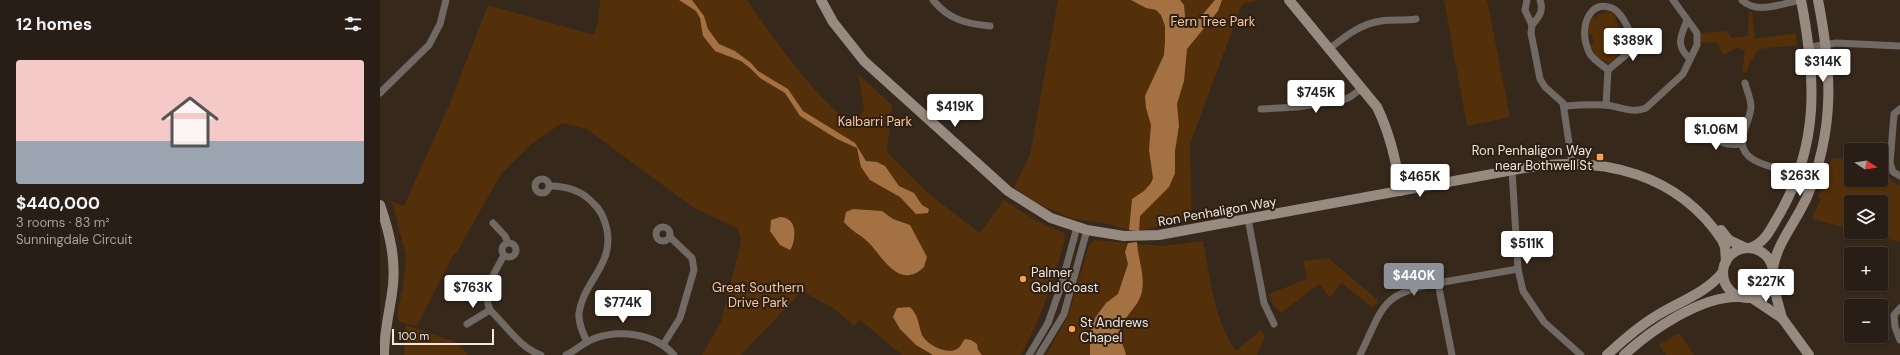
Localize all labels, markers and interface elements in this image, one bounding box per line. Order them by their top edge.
text: 12 homes [16,13,92,35]
icon: filters [342,13,364,35]
park label: Fern Tree Park [1171,13,1256,30]
pin: $389K [1605,28,1661,62]
text: $389K [1613,32,1653,49]
pin: $314K [1795,49,1851,83]
text: $314K [1804,53,1842,70]
pin: $745K [1288,80,1344,114]
text: $745K [1296,84,1336,101]
icon: home [154,86,226,158]
pin: $419K [927,94,983,128]
text: $419K [936,98,974,115]
park label: Kalbarri Park [838,113,913,130]
pin: $1.06M [1683,117,1749,151]
text: $1.06M [1694,121,1738,138]
place label: Ron Penhaligon Way near Bothwell St [1472,142,1592,174]
north arrow [1844,143,1888,187]
map controls [1844,143,1888,343]
marker: Ron Penhaligon Way near Bothwell St [1595,152,1605,162]
pin: $263K [1772,163,1828,197]
pin: $465K [1392,164,1448,198]
text: $263K [1780,167,1820,184]
text: $465K [1400,168,1440,185]
text: $440,000 [16,192,100,214]
street label: Ron Penhaligon Way [1156,193,1278,230]
button: layers [1844,195,1888,239]
text: 3 rooms · 83 m² [16,214,110,231]
text: Sunningdale Circuit [16,231,133,248]
pin: $511K [1499,231,1555,265]
text: $511K [1510,235,1544,252]
button: + [1844,247,1888,291]
pin: $440K [1386,263,1442,297]
place label: Palmer Gold Coast [1031,264,1099,296]
text: $440K [1393,267,1435,284]
pin: $227K [1738,269,1794,303]
text: $227K [1747,273,1785,290]
marker: Palmer Gold Coast [1018,274,1028,284]
pin: $763K [445,275,501,309]
text: $763K [453,279,493,296]
park label: Great Southern Drive Park [712,279,804,311]
pin: $774K [595,290,651,324]
text: $774K [604,294,642,311]
button: − [1844,299,1888,343]
place label: St Andrews Chapel [1080,314,1148,346]
marker: St Andrews Chapel [1067,324,1077,334]
scale bar [392,327,494,346]
text: 100 m [398,329,429,343]

